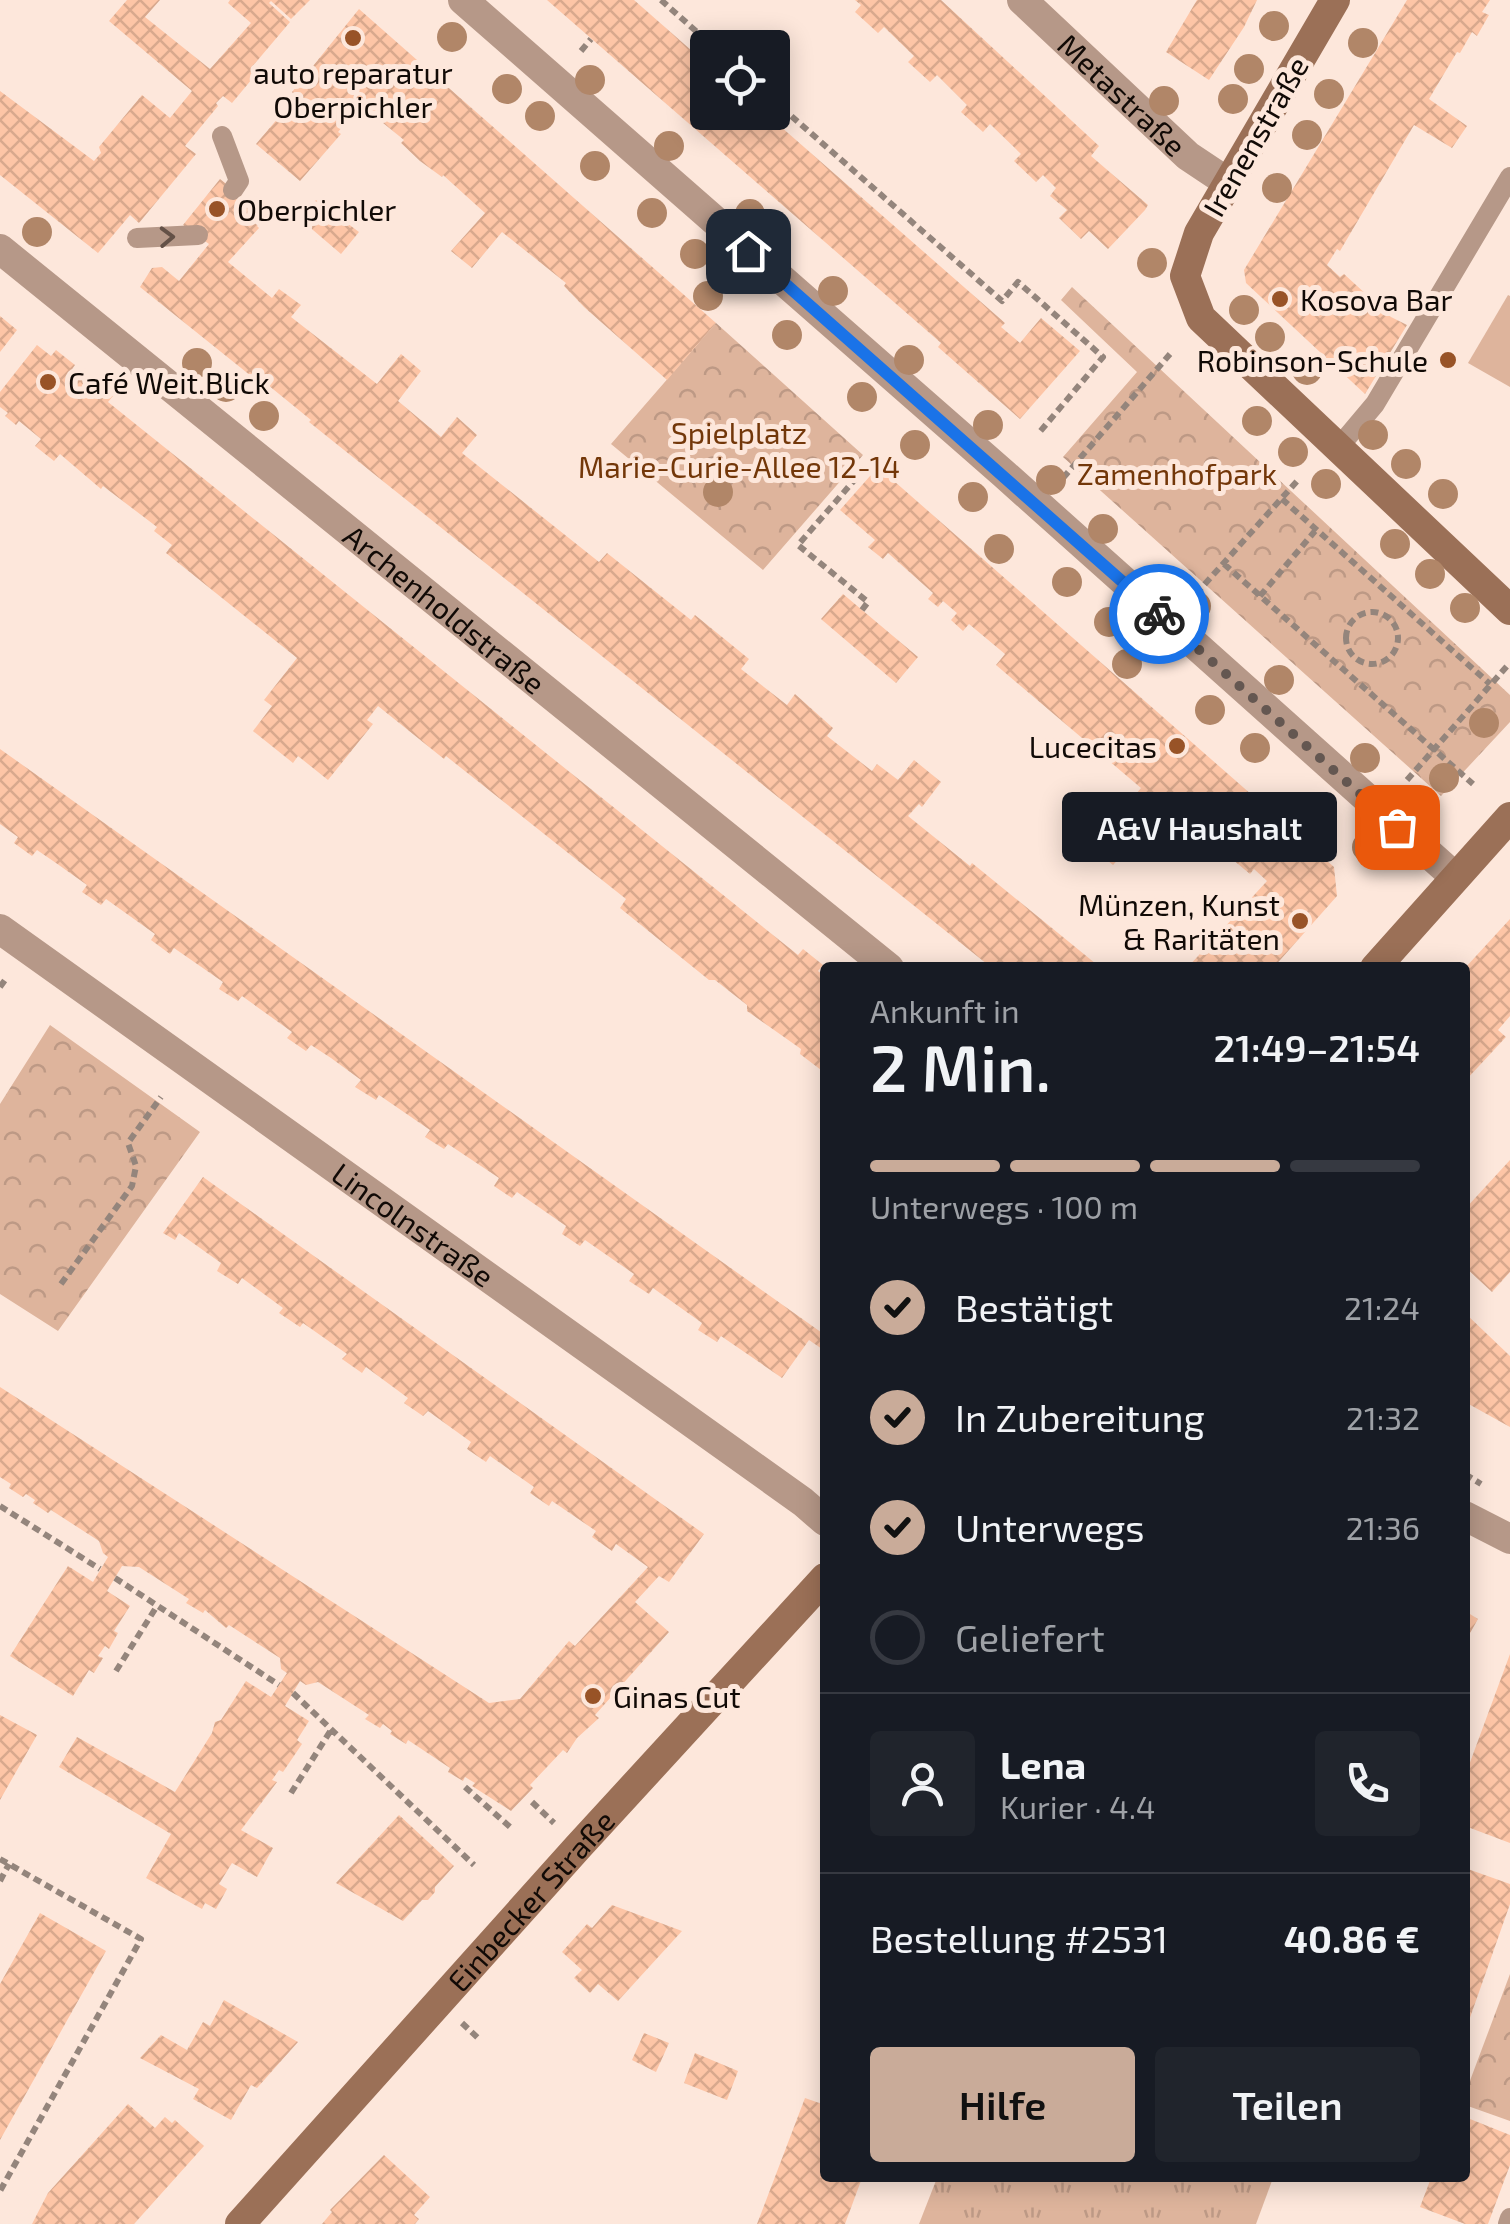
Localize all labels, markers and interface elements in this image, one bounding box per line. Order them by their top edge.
street label: Metastraße [1051,26,1194,163]
marker: auto reparatur Oberpichler [342,27,364,49]
map controls [690,30,790,130]
button: locate [690,30,790,130]
street label: Irenenstraße [1195,50,1315,222]
place label: auto reparatur Oberpichler [253,54,453,124]
place label: Oberpichler [237,191,396,227]
marker: Oberpichler [206,198,228,220]
pin [706,209,791,294]
icon: home [721,224,776,279]
one-way arrow [160,226,176,247]
place label: Kosova Bar [1300,281,1453,317]
marker: Kosova Bar [1269,288,1291,310]
place label: Robinson-Schule [1197,342,1428,378]
marker: Robinson-Schule [1437,349,1459,371]
place label: Café Weit.Blick [68,364,270,400]
marker: Café Weit.Blick [37,371,59,393]
park label: Spielplatz Marie-Curie-Allee 12-14 [578,414,900,484]
park label: Zamenhofpark [1077,455,1277,491]
street label: Archenholdstraße [337,517,553,701]
courier [1109,564,1209,664]
icon: bike [1132,587,1187,642]
place label: Lucecitas [1029,728,1157,764]
marker: Lucecitas [1166,735,1188,757]
pin [1355,785,1440,870]
callout: A&V Haushalt [1062,792,1337,862]
icon: bag [1370,800,1425,855]
text: A&V Haushalt [1097,808,1302,846]
place label: Münzen, Kunst & Raritäten [1078,886,1280,956]
marker: Münzen, Kunst & Raritäten [1289,910,1311,932]
text: Ankunft in [870,991,1020,1029]
text: 21:49–21:54 [1213,1024,1420,1070]
text: 2 Min. [870,1027,1051,1105]
street label: Lincolnstraße [326,1154,501,1294]
text: Unterwegs · 100 m [870,1187,1138,1225]
icon: check [870,1280,925,1335]
text: Bestätigt [955,1284,1113,1330]
text: 21:24 [1344,1288,1420,1326]
icon: check [870,1390,925,1445]
text: In Zubereitung [955,1394,1205,1440]
text: 21:32 [1346,1398,1420,1436]
icon: check [870,1500,925,1555]
text: Unterwegs [955,1504,1145,1550]
text: 21:36 [1346,1508,1420,1546]
text: Geliefert [955,1614,1105,1660]
place label: Ginas Cut [613,1678,741,1714]
marker: Ginas Cut [582,1685,604,1707]
button: person [870,1731,975,1836]
button: phone [1315,1731,1420,1836]
text: Lena [1000,1741,1086,1787]
text: Kurier · 4.4 [1000,1787,1155,1825]
street label: Einbecker Straße [440,1802,621,1998]
text: Bestellung #2531 [870,1915,1168,1961]
text: 40.86 € [1284,1915,1420,1961]
button: Hilfe [870,2047,1135,2162]
button: Teilen [1155,2047,1420,2162]

